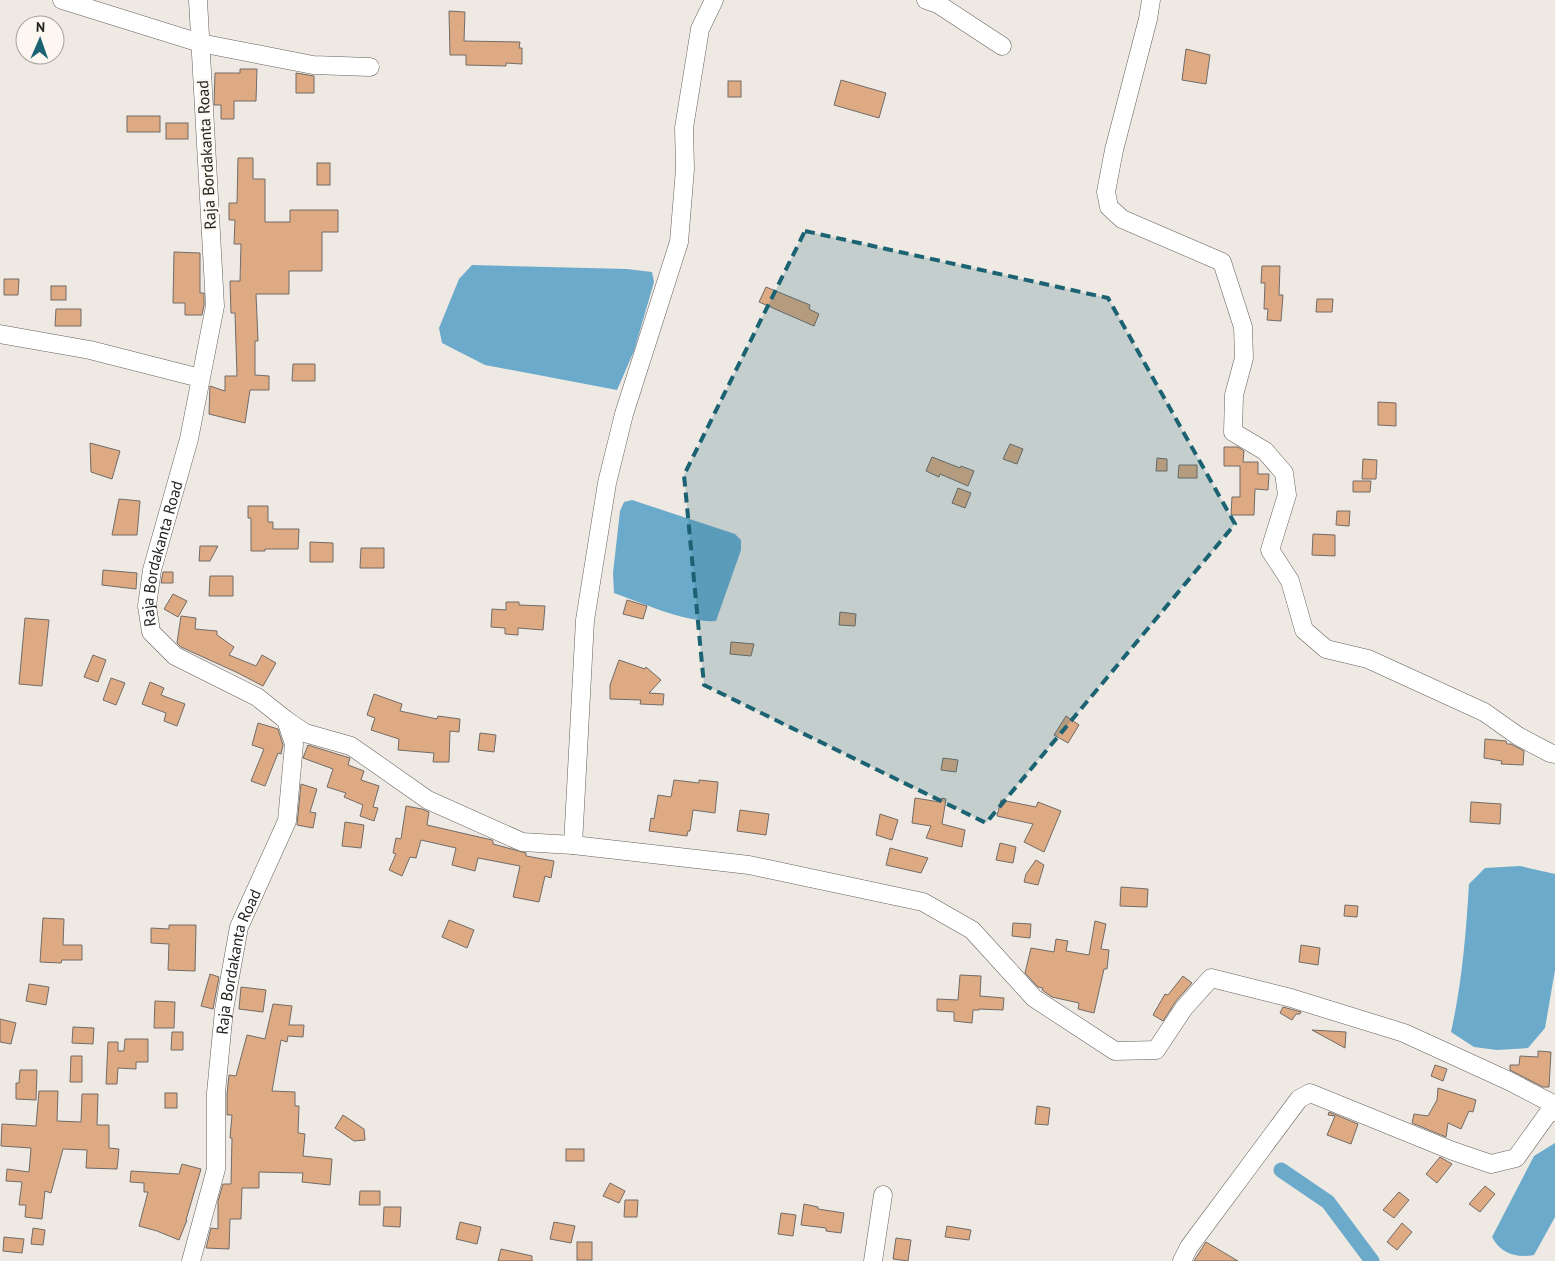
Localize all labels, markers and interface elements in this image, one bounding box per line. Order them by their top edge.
north arrow [15,15,65,65]
text: N [36,18,45,36]
street label: Raja Bordakanta Road [192,80,220,230]
street label: Raja Bordakanta Road [137,478,187,628]
street label: Raja Bordakanta Road [212,886,265,1035]

